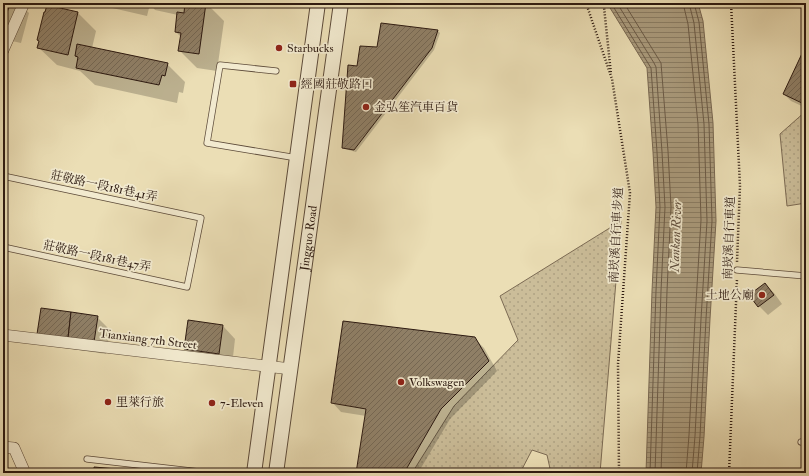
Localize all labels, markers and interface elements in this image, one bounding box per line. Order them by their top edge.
place label: Starbucks [287,41,334,56]
marker: Starbucks [274,43,284,53]
place label: 經國莊敬路口 [301,77,373,92]
marker: 經國莊敬路口 [288,79,298,89]
place label: 金弘笙汽車百貨 [374,100,458,115]
marker: 金弘笙汽車百貨 [361,102,371,112]
street label: 莊敬路一段181巷41弄 [49,168,159,205]
street label: 南崁溪自行車步道 [606,187,627,283]
street label: 南崁溪自行車道 [721,196,738,280]
water label: Nankan River [667,199,685,273]
street label: Jingguo Road [297,205,321,273]
street label: 莊敬路一段181巷47弄 [42,238,152,275]
place label: 土地公廟 [706,288,754,303]
marker: 土地公廟 [757,290,767,300]
street label: Tianxiang 7th Street [98,326,198,353]
place label: Volkswagen [409,375,464,390]
marker: Volkswagen [396,377,406,387]
place label: 里萊行旅 [116,395,164,410]
place label: 7-Eleven [220,396,264,411]
marker: 里萊行旅 [103,397,113,407]
marker: 7-Eleven [207,398,217,408]

